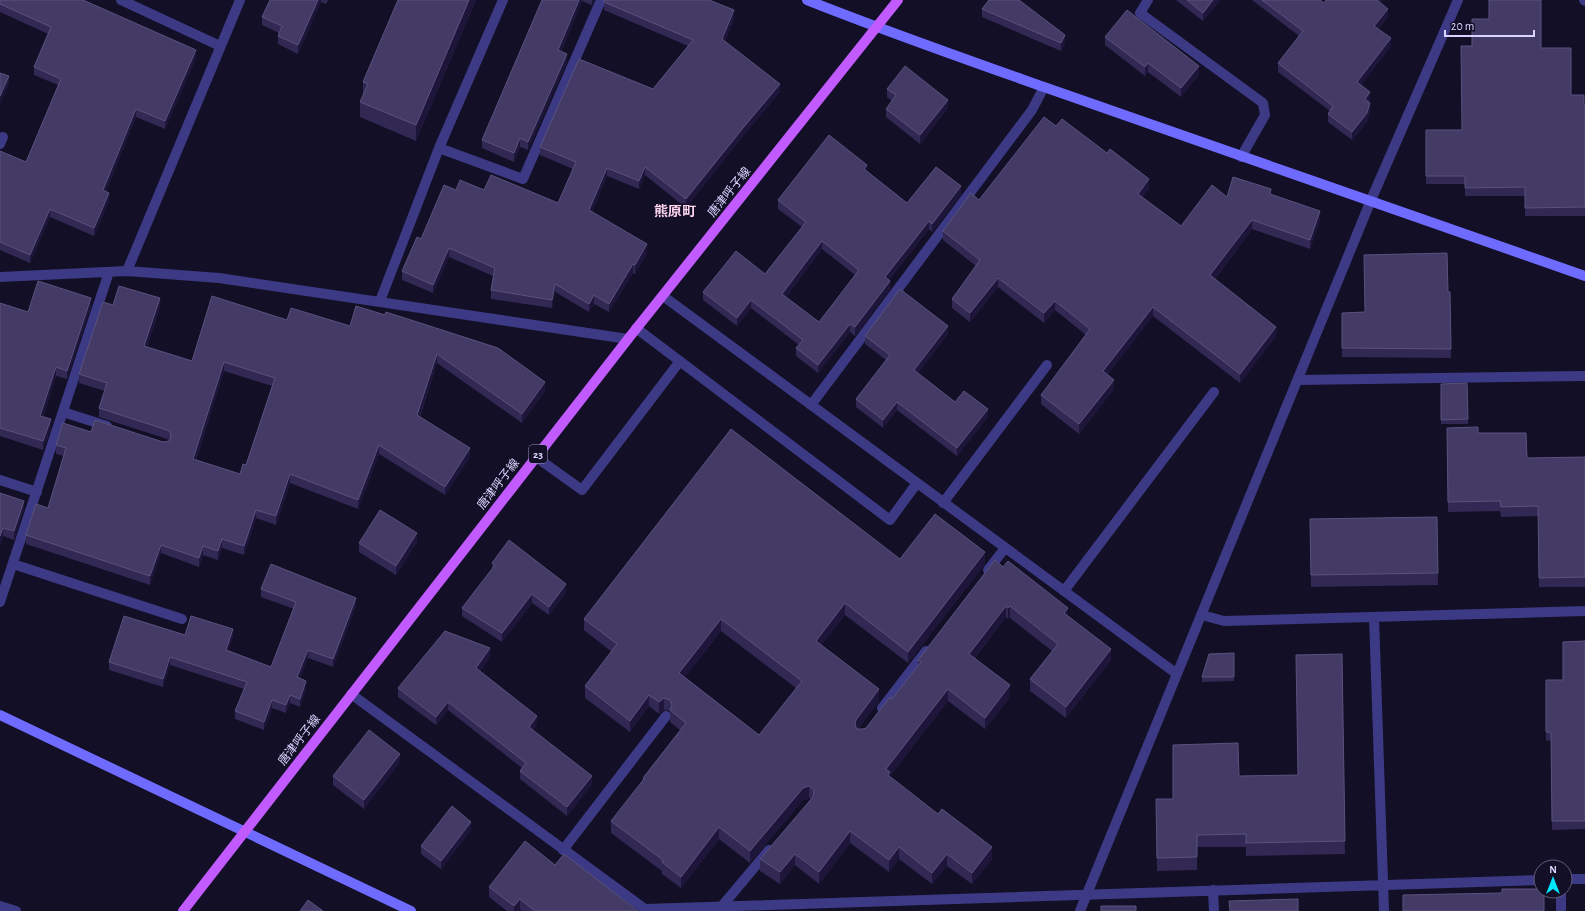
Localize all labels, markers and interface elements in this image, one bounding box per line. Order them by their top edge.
scale bar [1445,12,1534,38]
text: 20 m [1451,20,1474,32]
street label: 唐津呼子線 [705,164,753,219]
district label: 熊原町 [654,203,696,219]
road number: 23 [529,445,547,463]
street label: 唐津呼子線 [474,456,521,511]
street label: 唐津呼子線 [275,712,322,767]
north arrow [1533,859,1573,899]
text: N [1549,864,1557,875]

